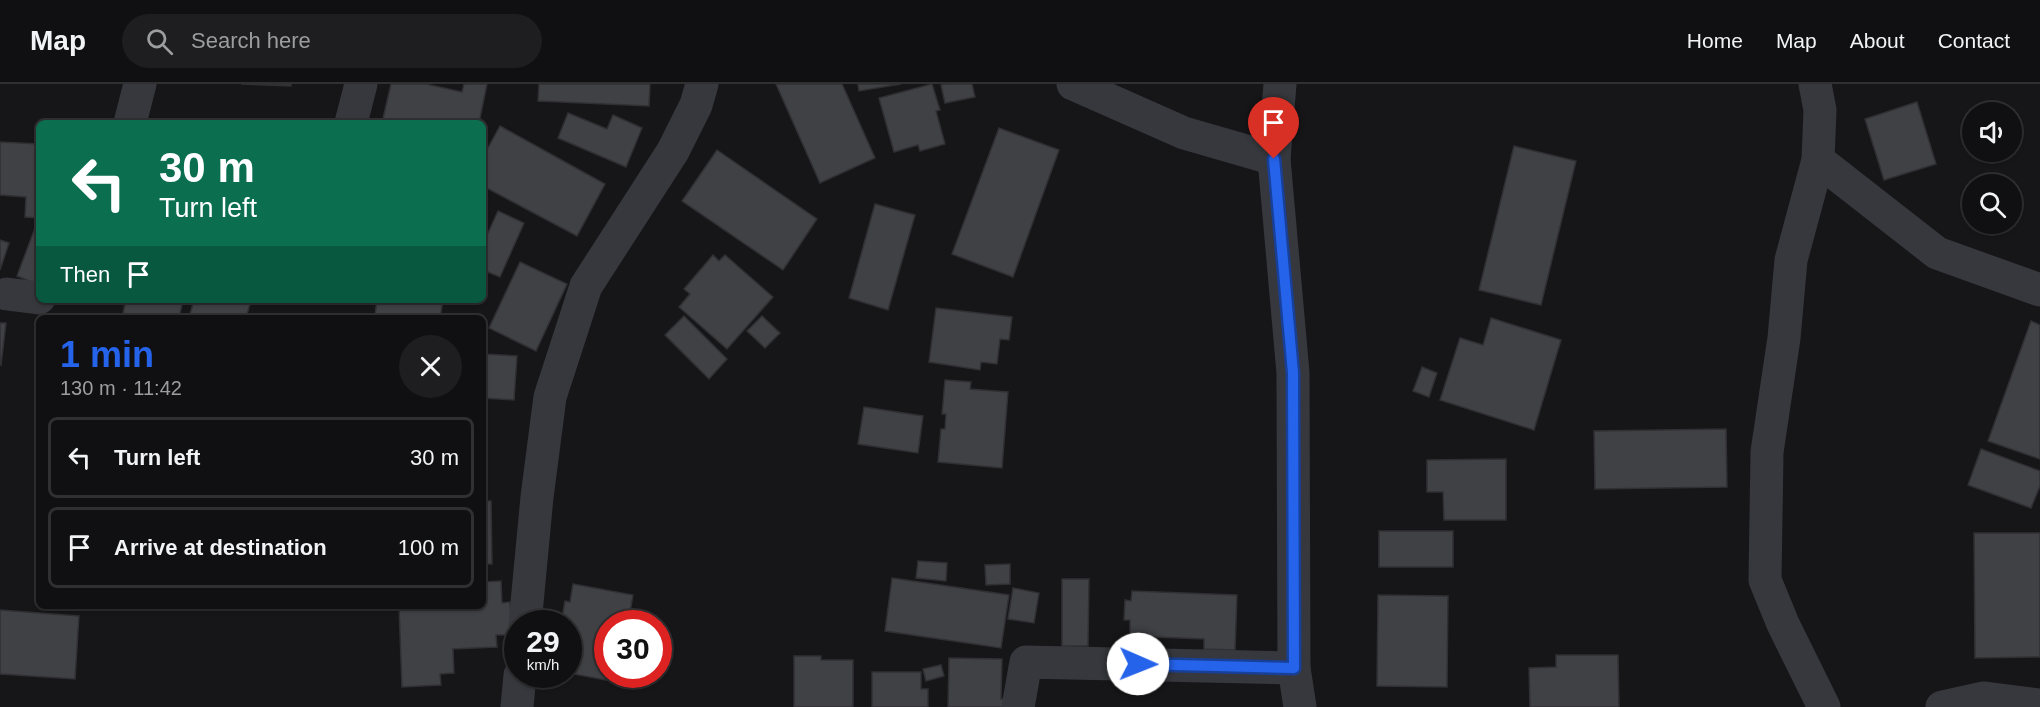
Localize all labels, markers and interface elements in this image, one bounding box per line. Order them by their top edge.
search box [122,14,542,68]
text: Map [30,25,86,56]
icon: search [143,25,176,58]
text: Search here [191,28,311,53]
text: Home [1687,29,1743,52]
text: Map [1776,29,1817,52]
text: About [1850,29,1905,52]
text: Contact [1938,29,2010,52]
pin [1248,97,1299,159]
map controls [1962,102,2022,234]
button: sound [1962,102,2022,162]
icon: arrive [1257,106,1290,139]
icon: left [60,144,138,222]
text: 30 m [159,144,255,191]
button: search [1962,174,2022,234]
text: Turn left [159,193,257,223]
icon: arrive [122,258,155,291]
text: Then [60,262,110,287]
text: 1 min [60,334,154,375]
button: close [399,335,462,398]
text: 130 m · 11:42 [60,377,182,399]
icon: left [63,441,96,474]
text: Turn left [114,445,200,470]
text: 30 m [410,445,459,470]
icon: arrive [63,531,96,564]
text: Arrive at destination [114,535,327,560]
text: 100 m [398,535,459,560]
speed limit sign: 30 [594,610,672,688]
text: 29 [526,625,560,658]
position arrow [1106,632,1170,696]
text: km/h [527,656,559,673]

